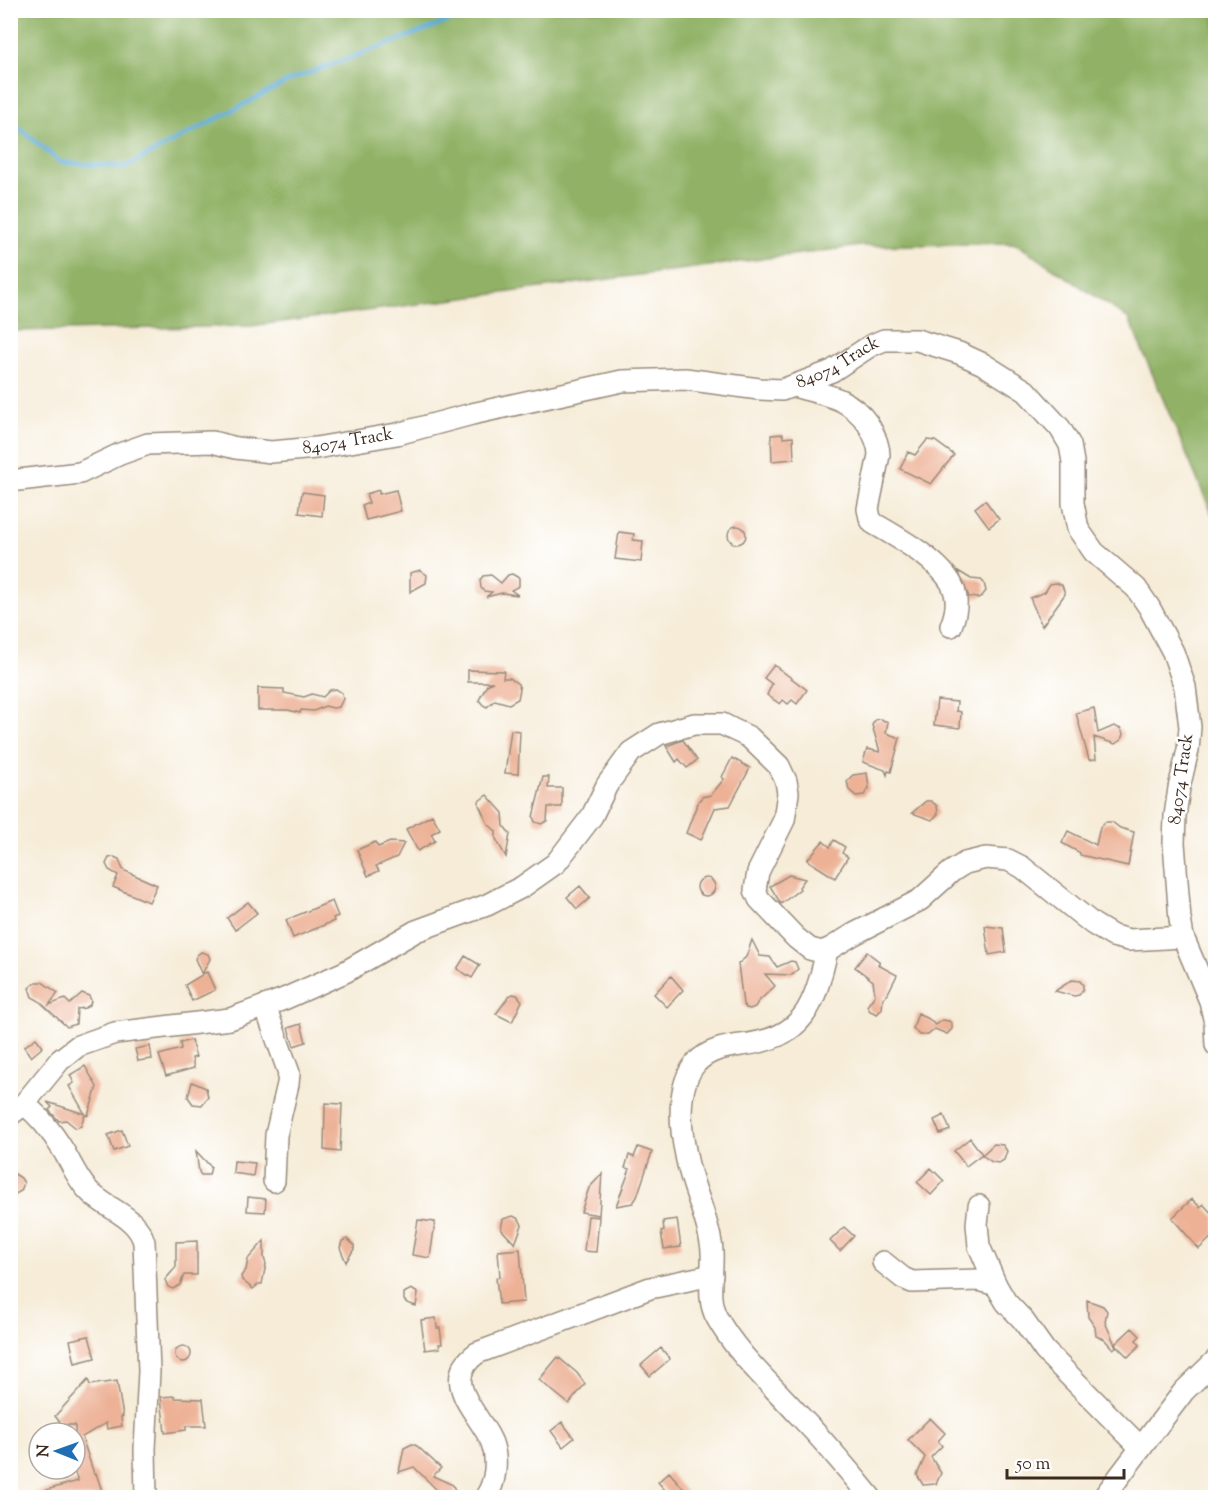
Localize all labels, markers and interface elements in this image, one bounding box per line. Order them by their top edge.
street label: 84074 Track [793,330,884,396]
street label: 84074 Track [301,422,395,462]
street label: 84074 Track [1163,732,1201,826]
north arrow [27,1421,87,1481]
scale bar [1007,1442,1124,1480]
text: N [33,1444,56,1457]
text: 50 m [1015,1452,1051,1478]

